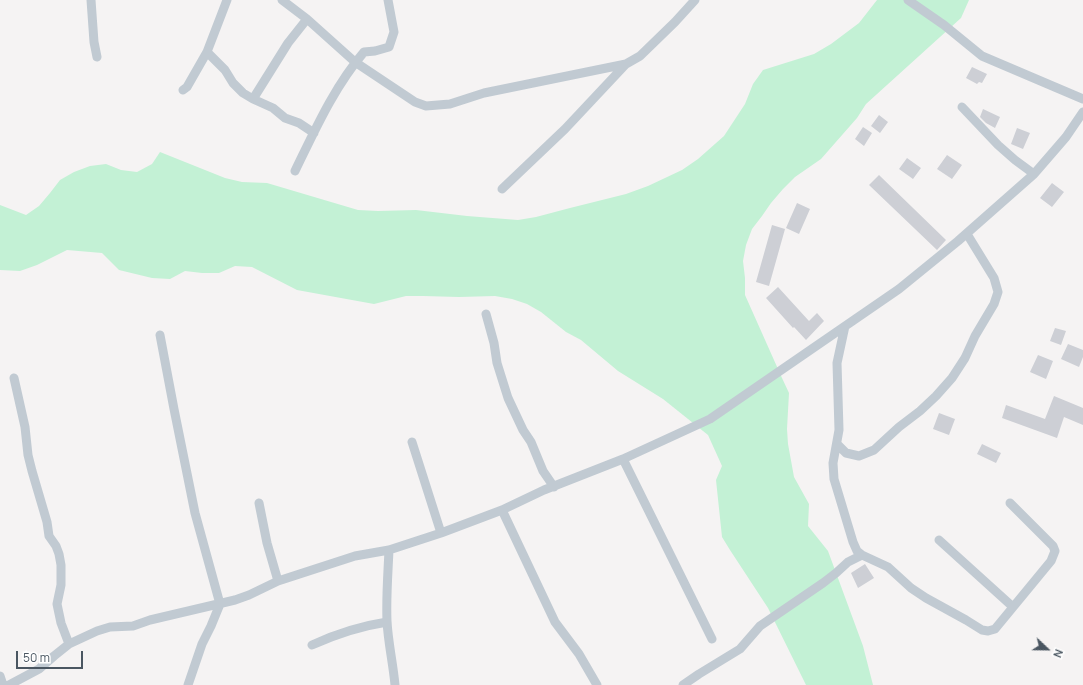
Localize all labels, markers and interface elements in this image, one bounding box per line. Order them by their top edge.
north arrow [1027,629,1067,669]
scale bar [18,643,85,669]
text: N [1050,647,1067,660]
text: 50 m [23,649,50,666]

